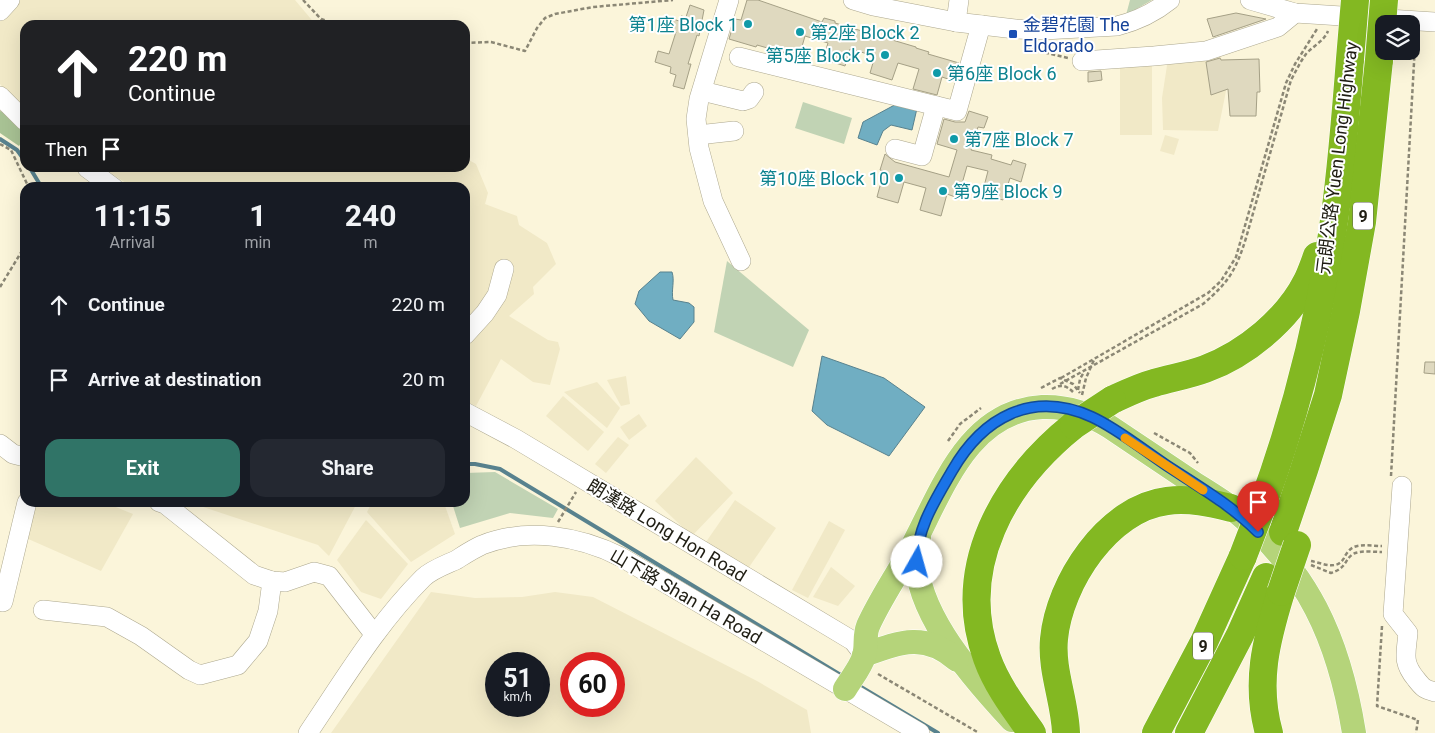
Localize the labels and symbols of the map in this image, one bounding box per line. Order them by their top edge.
place label: 第1座 Block 1 [628,14,738,35]
place label: 金碧花園 The Eldorado [1023,14,1130,56]
marker: 第1座 Block 1 [742,18,754,30]
place label: 第2座 Block 2 [810,22,920,43]
marker: 第2座 Block 2 [794,26,806,38]
marker: 金碧花園 The Eldorado [1007,28,1019,40]
street label: 元朗公路 Yuen Long Highway [1312,40,1362,276]
place label: 第5座 Block 5 [765,45,875,66]
marker: 第5座 Block 5 [879,49,891,61]
place label: 第6座 Block 6 [947,63,1057,84]
marker: 第6座 Block 6 [931,67,943,79]
place label: 第7座 Block 7 [964,129,1074,150]
marker: 第7座 Block 7 [948,133,960,145]
place label: 第10座 Block 10 [759,168,889,189]
marker: 第10座 Block 10 [893,172,905,184]
place label: 第9座 Block 9 [953,181,1063,202]
marker: 第9座 Block 9 [937,185,949,197]
road number: 9 [1353,202,1373,230]
street label: 朗漢路 Long Hon Road [584,474,750,586]
pin [1237,481,1279,532]
position arrow [890,535,942,587]
street label: 山下路 Shan Ha Road [606,544,766,648]
road number: 9 [1193,632,1213,659]
speed limit sign: 60 [560,652,625,717]

